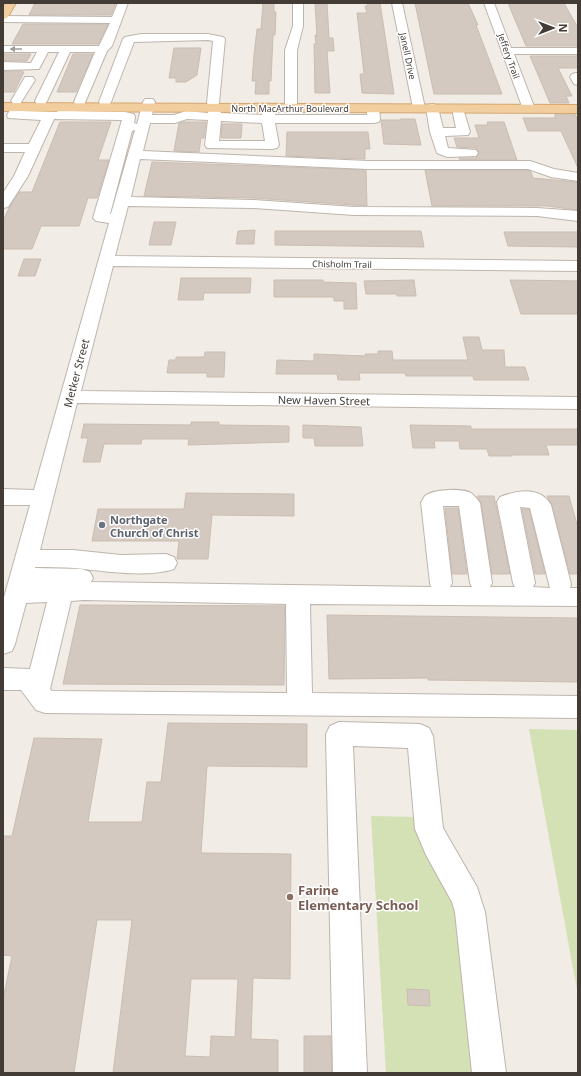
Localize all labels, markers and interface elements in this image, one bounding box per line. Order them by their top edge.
north arrow [533,8,573,48]
text: N [556,24,571,32]
street label: Janell Drive [397,30,419,81]
street label: Jeffery Trail [494,31,523,80]
one-way arrow [9,46,22,52]
street label: North MacArthur Boulevard [231,102,349,115]
street label: Chisholm Trail [312,257,372,271]
street label: Metker Street [60,337,92,409]
street label: New Haven Street [278,392,370,408]
place label: Northgate Church of Christ [110,512,199,540]
marker: Northgate Church of Christ [97,520,107,530]
place label: Farine Elementary School [298,881,418,914]
marker: Farine Elementary School [285,892,295,902]

